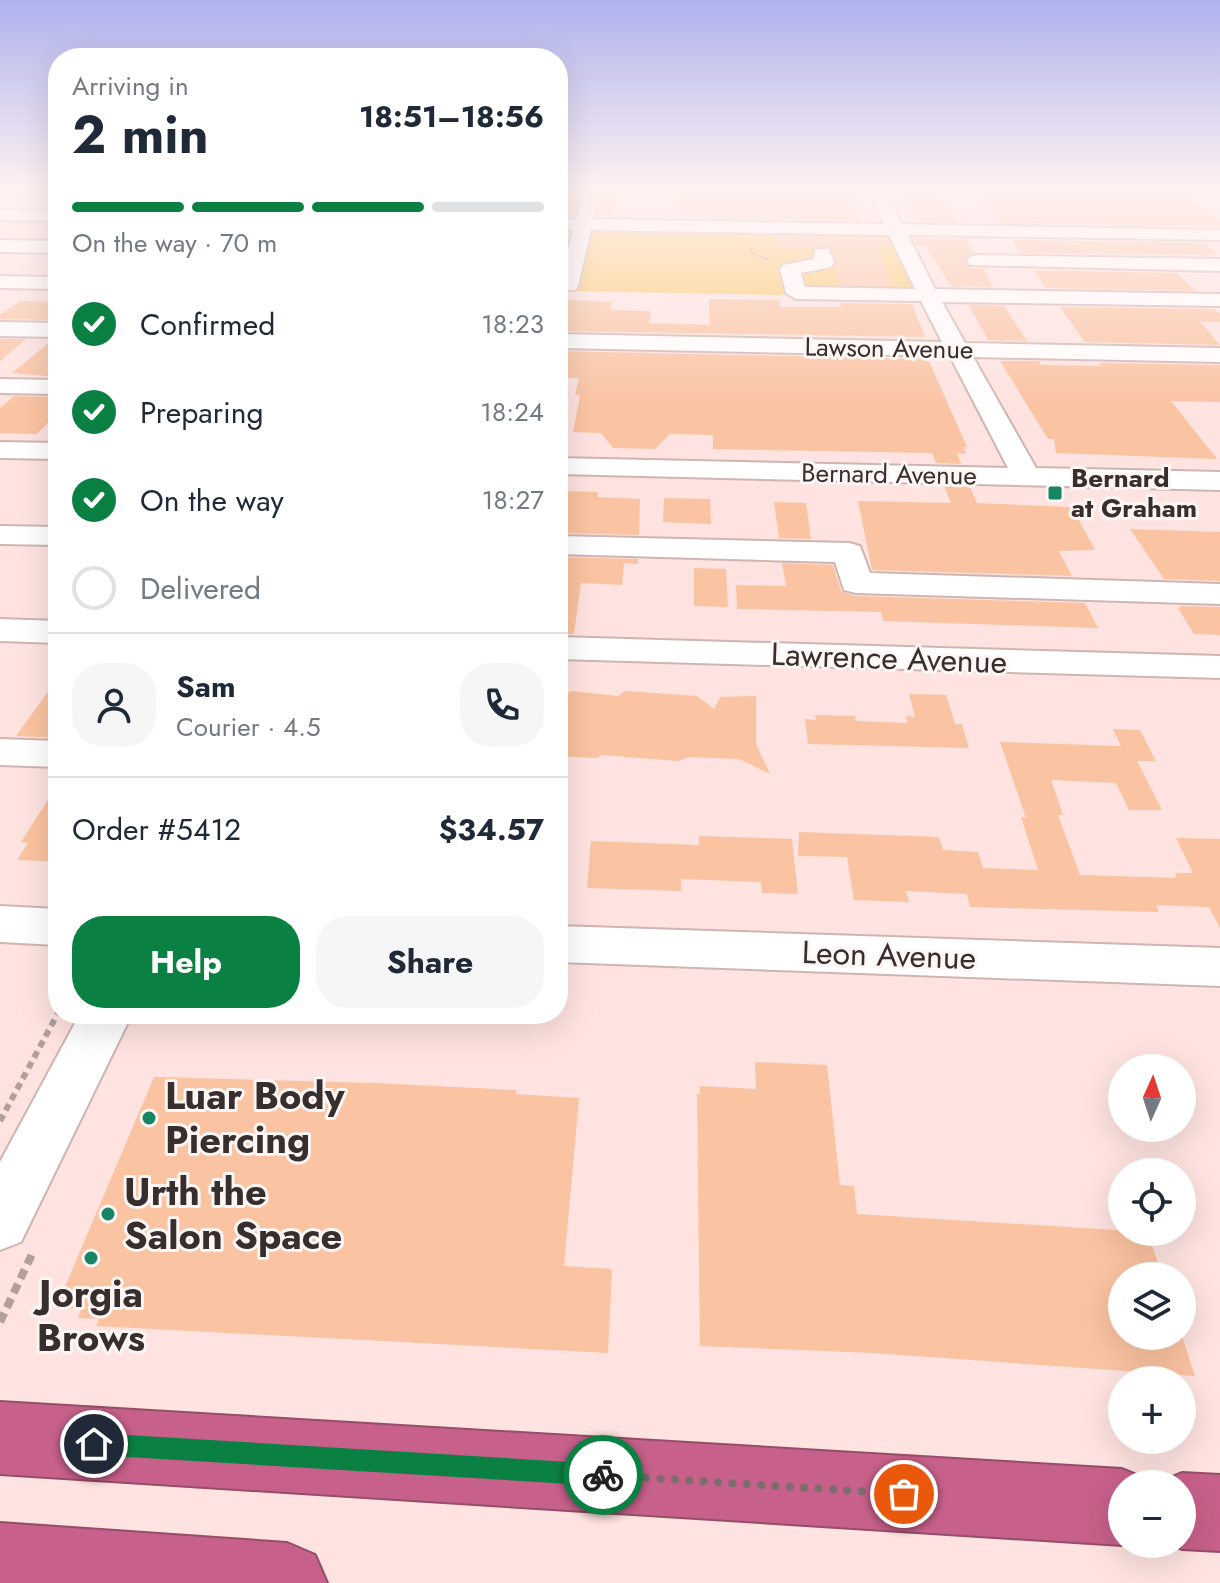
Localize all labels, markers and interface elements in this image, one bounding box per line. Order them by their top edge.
text: Arriving in [72,67,189,105]
text: 18:51–18:56 [359,95,544,138]
text: 2 min [72,97,209,173]
text: On the way · 70 m [72,224,277,262]
icon: check [72,302,116,346]
text: Confirmed [140,303,275,346]
text: 18:23 [481,305,544,343]
street label: Lawson Avenue [804,328,974,368]
icon: check [72,390,116,434]
text: Preparing [140,391,264,434]
text: 18:24 [480,393,544,431]
street label: Bernard Avenue [801,453,977,495]
place label: Bernard at Graham [1071,459,1197,527]
icon: check [72,478,116,522]
text: On the way [140,479,284,522]
text: 18:27 [482,481,544,519]
marker: Bernard at Graham [1046,484,1064,502]
text: Delivered [140,567,261,610]
street label: Lawrence Avenue [770,631,1008,685]
button: person [72,663,156,747]
button: phone [460,663,544,747]
text: Sam [176,665,236,708]
text: Courier · 4.5 [176,708,321,746]
text: Order #5412 [72,808,241,851]
text: $34.57 [439,808,544,851]
button: Help [72,916,300,1008]
button: Share [316,916,544,1008]
street label: Leon Avenue [801,929,977,981]
north arrow [1108,1054,1196,1142]
map controls [1108,1054,1196,1558]
place label: Luar Body Piercing [165,1068,346,1167]
marker: Luar Body Piercing [140,1109,158,1127]
button: locate [1108,1158,1196,1246]
place label: Urth the Salon Space [124,1164,342,1263]
marker: Urth the Salon Space [99,1205,117,1223]
marker: Jorgia Brows [82,1249,100,1267]
button: layers [1108,1262,1196,1350]
place label: Jorgia Brows [32,1266,145,1365]
button: + [1108,1366,1196,1454]
pin [60,1410,128,1478]
icon: home [72,1422,116,1466]
courier [563,1435,643,1515]
icon: bike [581,1453,625,1497]
pin [870,1460,938,1528]
button: − [1108,1470,1196,1558]
icon: bag [882,1472,926,1516]

